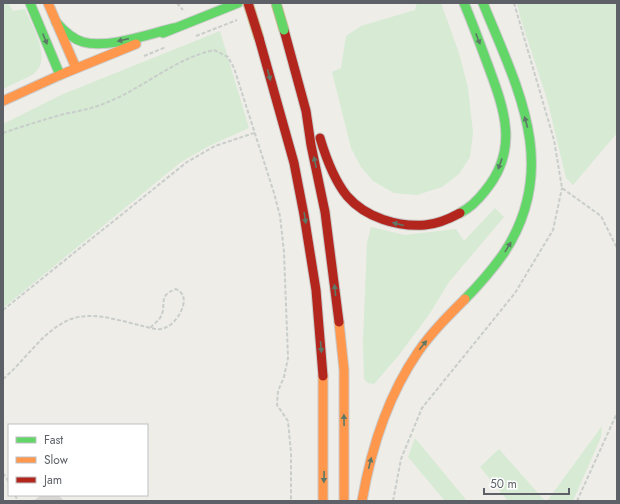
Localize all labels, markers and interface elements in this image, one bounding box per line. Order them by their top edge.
one-way arrow [43,33,49,45]
one-way arrow [476,34,482,46]
one-way arrow [116,37,129,43]
one-way arrow [266,70,272,82]
one-way arrow [523,115,529,128]
one-way arrow [311,156,317,168]
one-way arrow [497,159,503,171]
one-way arrow [302,212,308,224]
one-way arrow [392,220,404,226]
one-way arrow [504,242,512,252]
one-way arrow [332,284,338,297]
one-way arrow [419,340,428,351]
one-way arrow [317,341,324,353]
one-way arrow [341,414,348,426]
legend [8,424,148,496]
text: Fast [44,431,63,449]
text: Slow [44,451,69,469]
one-way arrow [368,457,374,469]
scale bar [484,470,569,496]
text: Jam [42,471,62,489]
one-way arrow [320,471,327,483]
text: 50 m [490,475,517,493]

